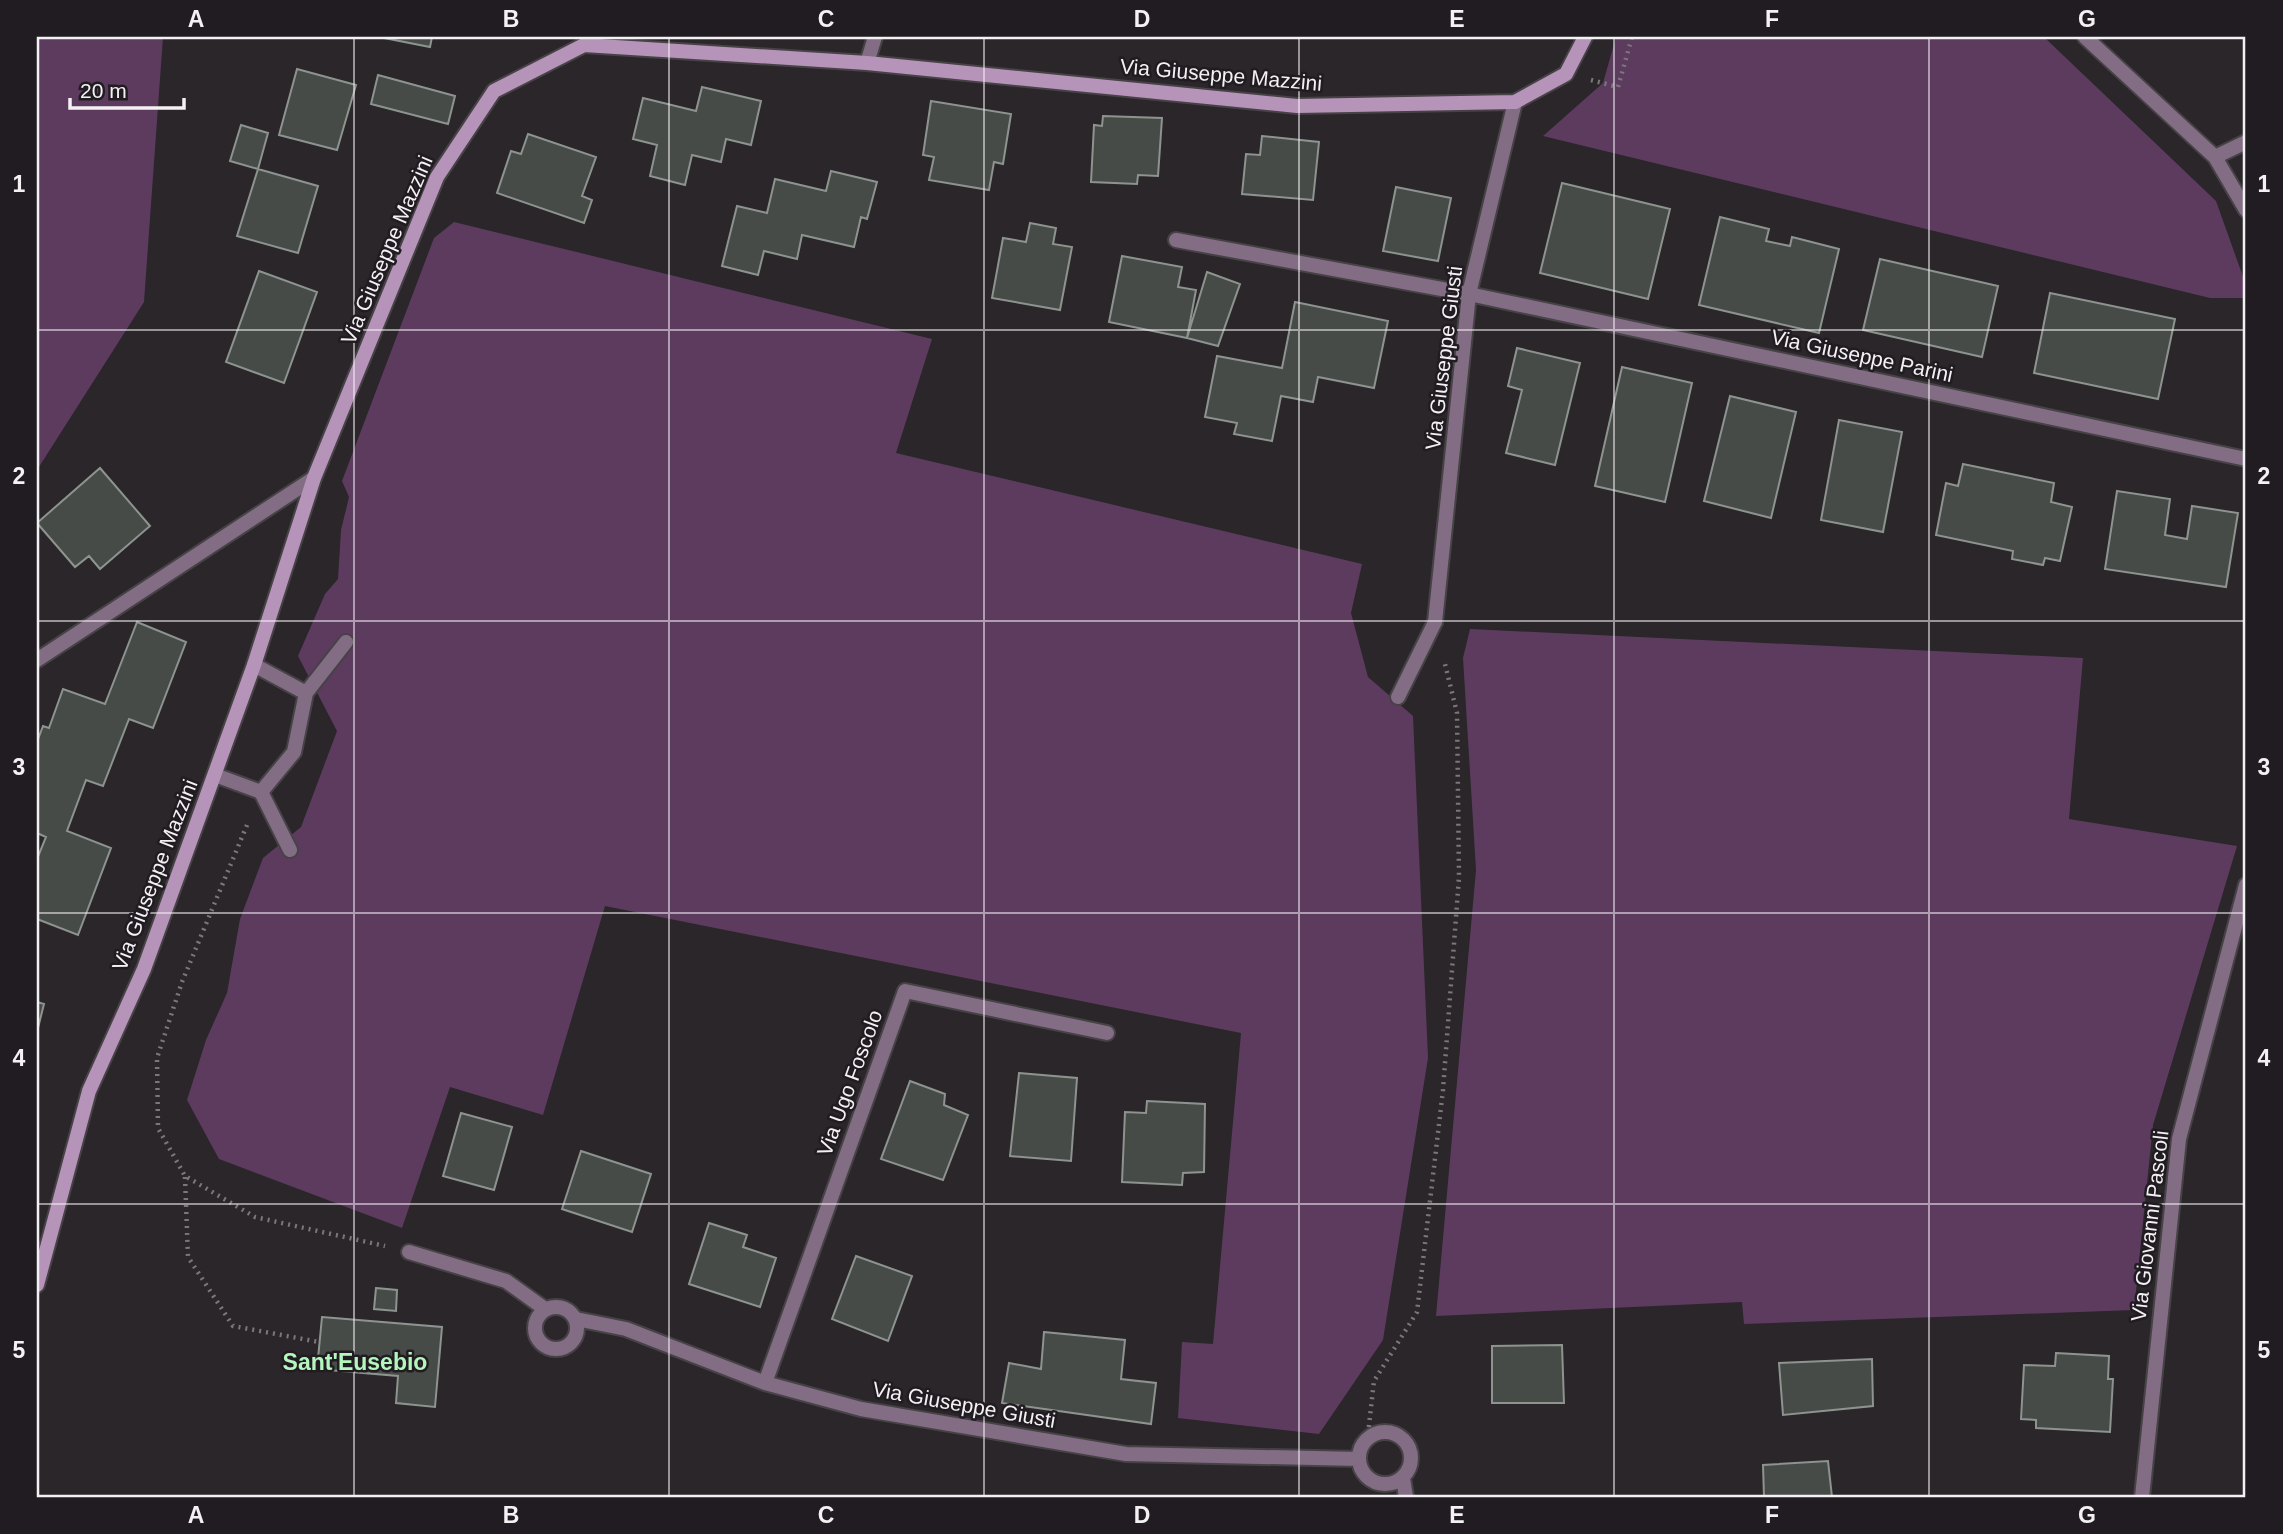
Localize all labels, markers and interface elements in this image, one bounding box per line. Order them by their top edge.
text: A [188,6,204,32]
text: B [503,6,519,32]
text: C [818,6,834,32]
text: D [1134,6,1150,32]
text: E [1449,6,1465,32]
text: F [1765,6,1779,32]
text: G [2078,6,2096,32]
street label: Via Giuseppe Mazzini [1119,54,1323,95]
scale bar [70,66,184,110]
text: 20 m [80,79,127,102]
street label: Via Giuseppe Mazzini [336,152,437,348]
text: 1 [13,171,26,197]
text: 1 [2258,171,2271,197]
street label: Via Giuseppe Giusti [1421,265,1466,451]
street label: Via Giuseppe Parini [1769,325,1955,386]
text: 2 [13,463,25,489]
text: 2 [2258,463,2270,489]
text: 3 [13,754,25,780]
text: 3 [2258,754,2270,780]
street label: Via Giuseppe Mazzini [107,776,202,974]
street label: Via Ugo Foscolo [812,1007,887,1159]
text: 4 [13,1045,26,1071]
text: 4 [2258,1045,2271,1071]
street label: Via Giovanni Pascoli [2126,1129,2173,1323]
text: 5 [13,1337,26,1363]
text: 5 [2258,1337,2271,1363]
district label: Sant'Eusebio [283,1349,427,1375]
street label: Via Giuseppe Giusti [871,1377,1057,1432]
text: A [188,1502,204,1528]
text: B [503,1502,519,1528]
text: C [818,1502,834,1528]
text: D [1134,1502,1150,1528]
text: E [1449,1502,1465,1528]
text: F [1765,1502,1779,1528]
text: G [2078,1502,2096,1528]

